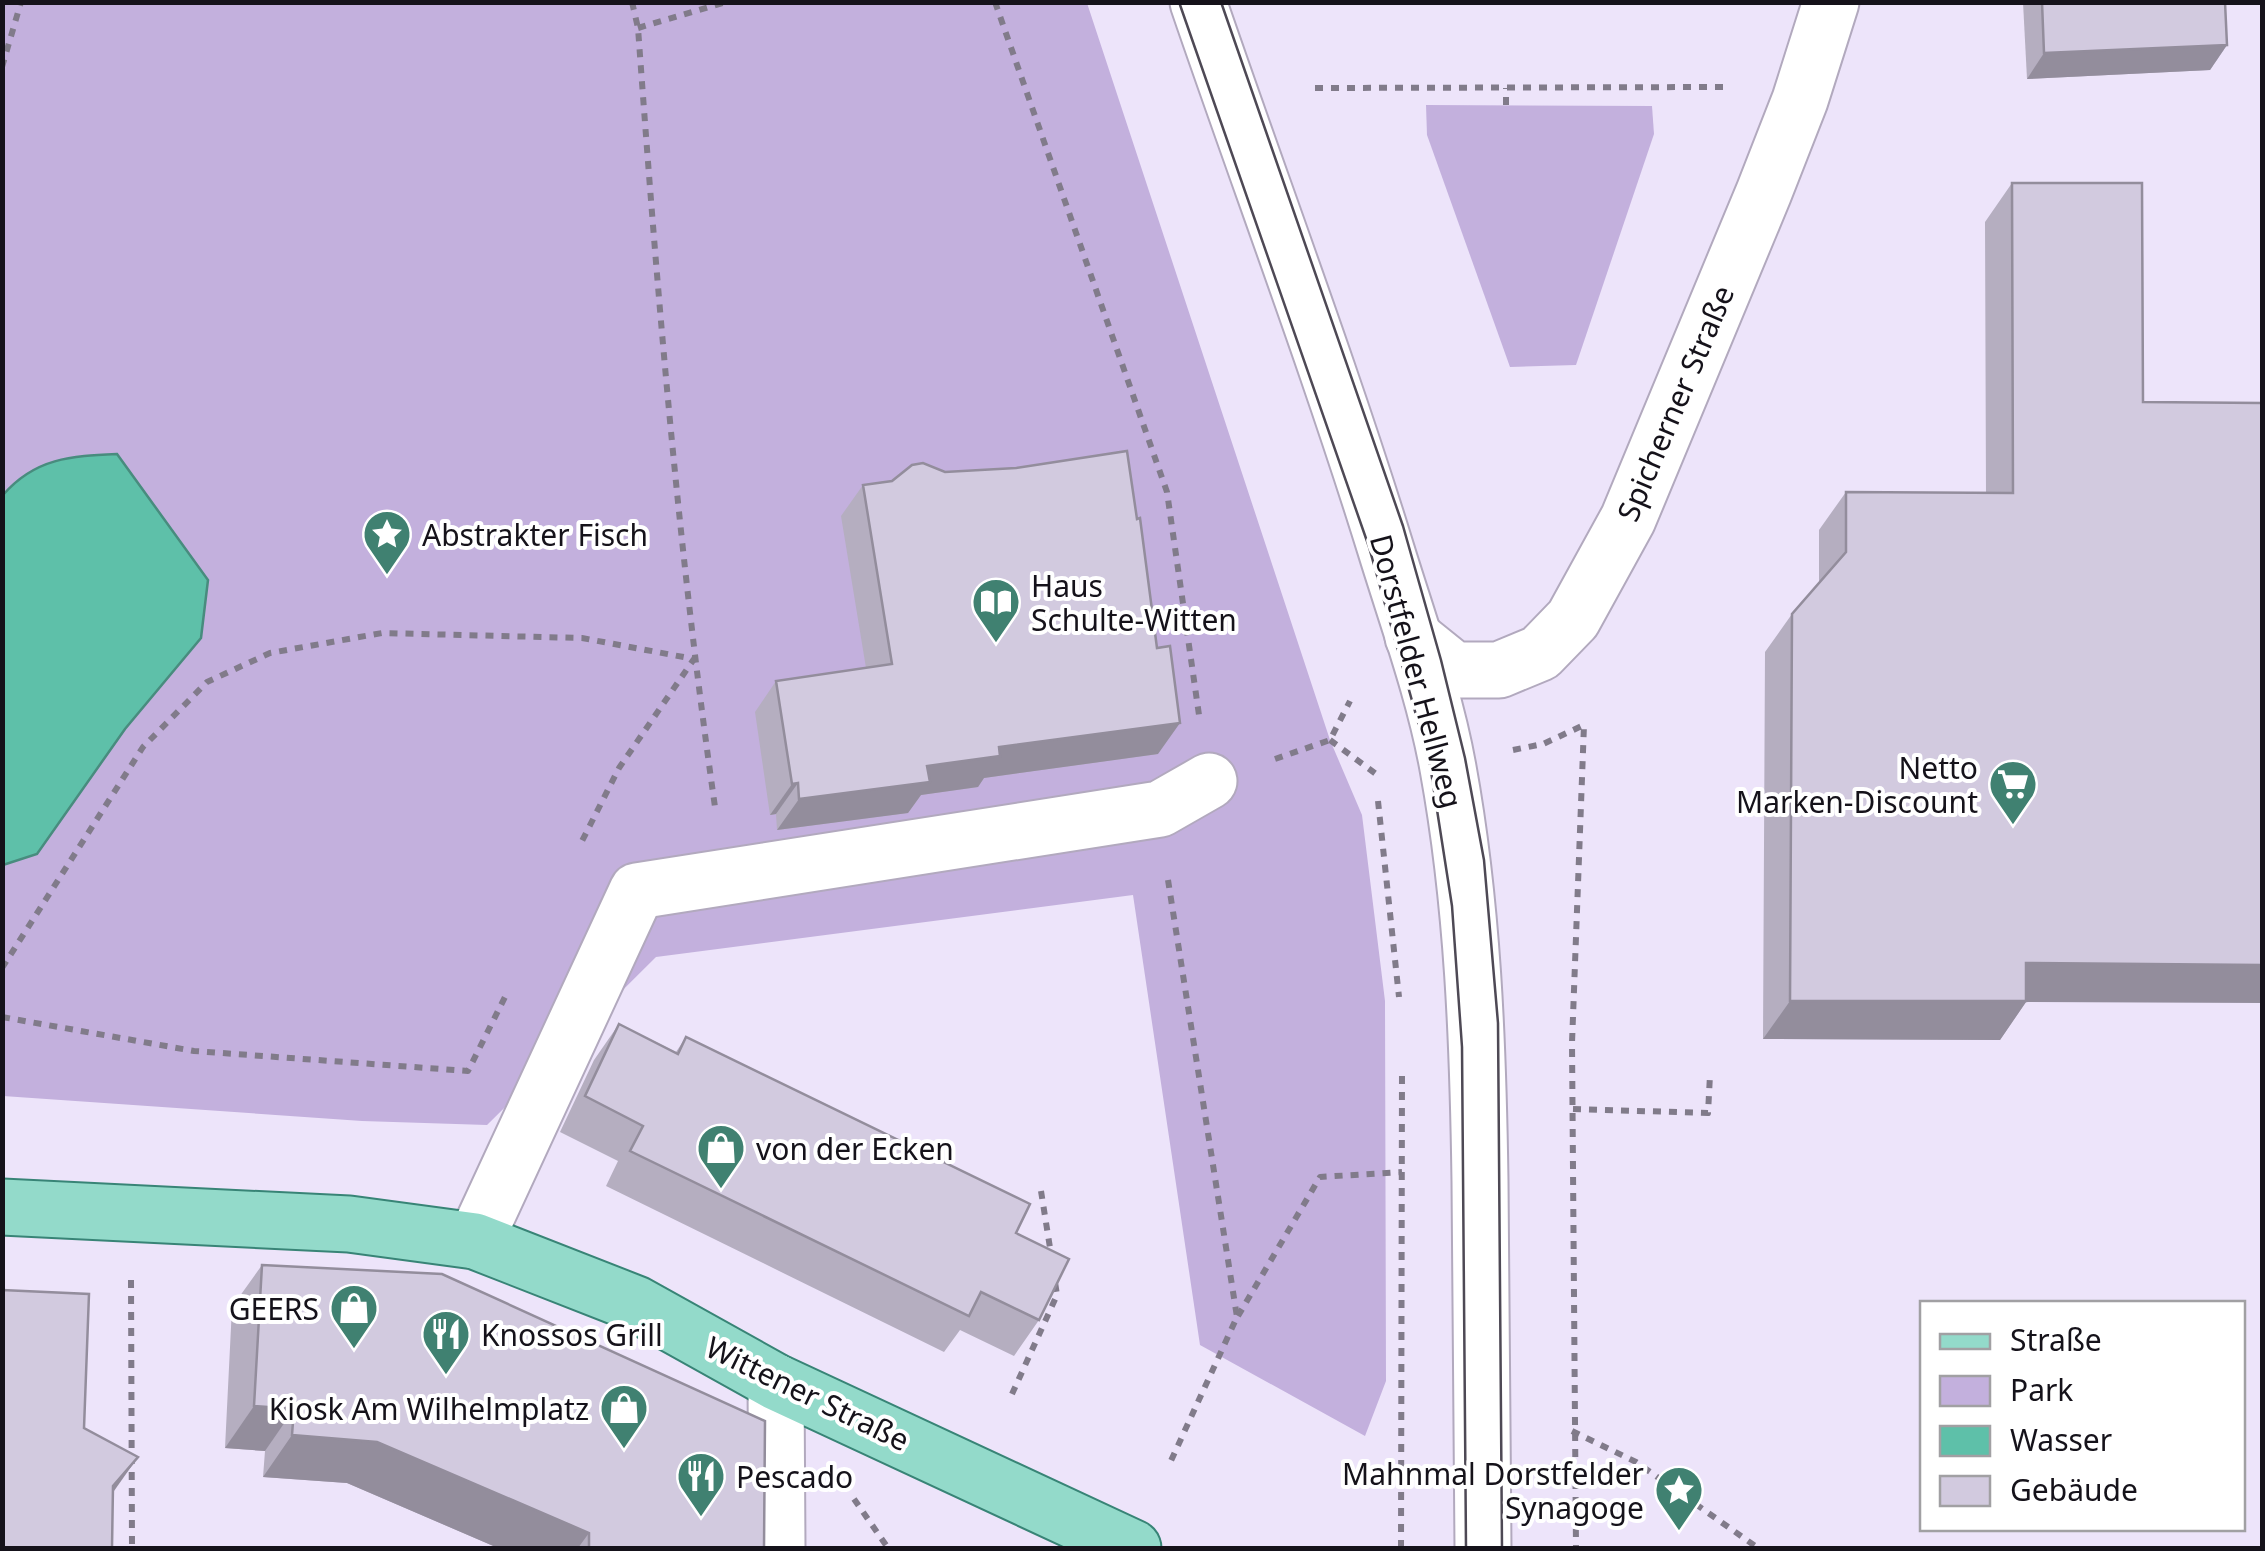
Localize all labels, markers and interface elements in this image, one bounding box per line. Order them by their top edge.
street label: Spicherner Straße [1607,279,1743,527]
place icon: Abstrakter Fisch [361,508,413,576]
place label: Abstrakter Fisch [422,514,648,555]
street label: Dorstfelder Hellweg [1361,530,1473,812]
place label: Haus Schulte-Witten [1031,565,1237,640]
library icon: Haus Schulte-Witten [970,576,1022,644]
place label: Netto Marken-Discount [1736,747,1978,822]
supermarket icon: Netto Marken-Discount [1987,758,2039,826]
shop icon: von der Ecken [695,1122,747,1190]
place label: von der Ecken [756,1128,954,1169]
shop icon: GEERS [328,1282,380,1350]
place label: GEERS [229,1288,319,1329]
legend [1920,1301,2245,1531]
restaurant icon: Knossos Grill [420,1308,472,1376]
place label: Knossos Grill [481,1314,663,1355]
text: Straße [2010,1319,2102,1360]
street label: Wittener Straße [699,1326,917,1460]
text: Park [2010,1369,2073,1410]
shop icon: Kiosk Am Wilhelmplatz [598,1382,650,1450]
place label: Kiosk Am Wilhelmplatz [269,1388,589,1429]
text: Wasser [2010,1419,2112,1460]
restaurant icon: Pescado [675,1450,727,1518]
place label: Mahnmal Dorstfelder Synagoge [1342,1453,1644,1528]
place label: Pescado [736,1456,853,1497]
place icon: Mahnmal Dorstfelder Synagoge [1653,1464,1705,1532]
text: Gebäude [2010,1469,2138,1510]

